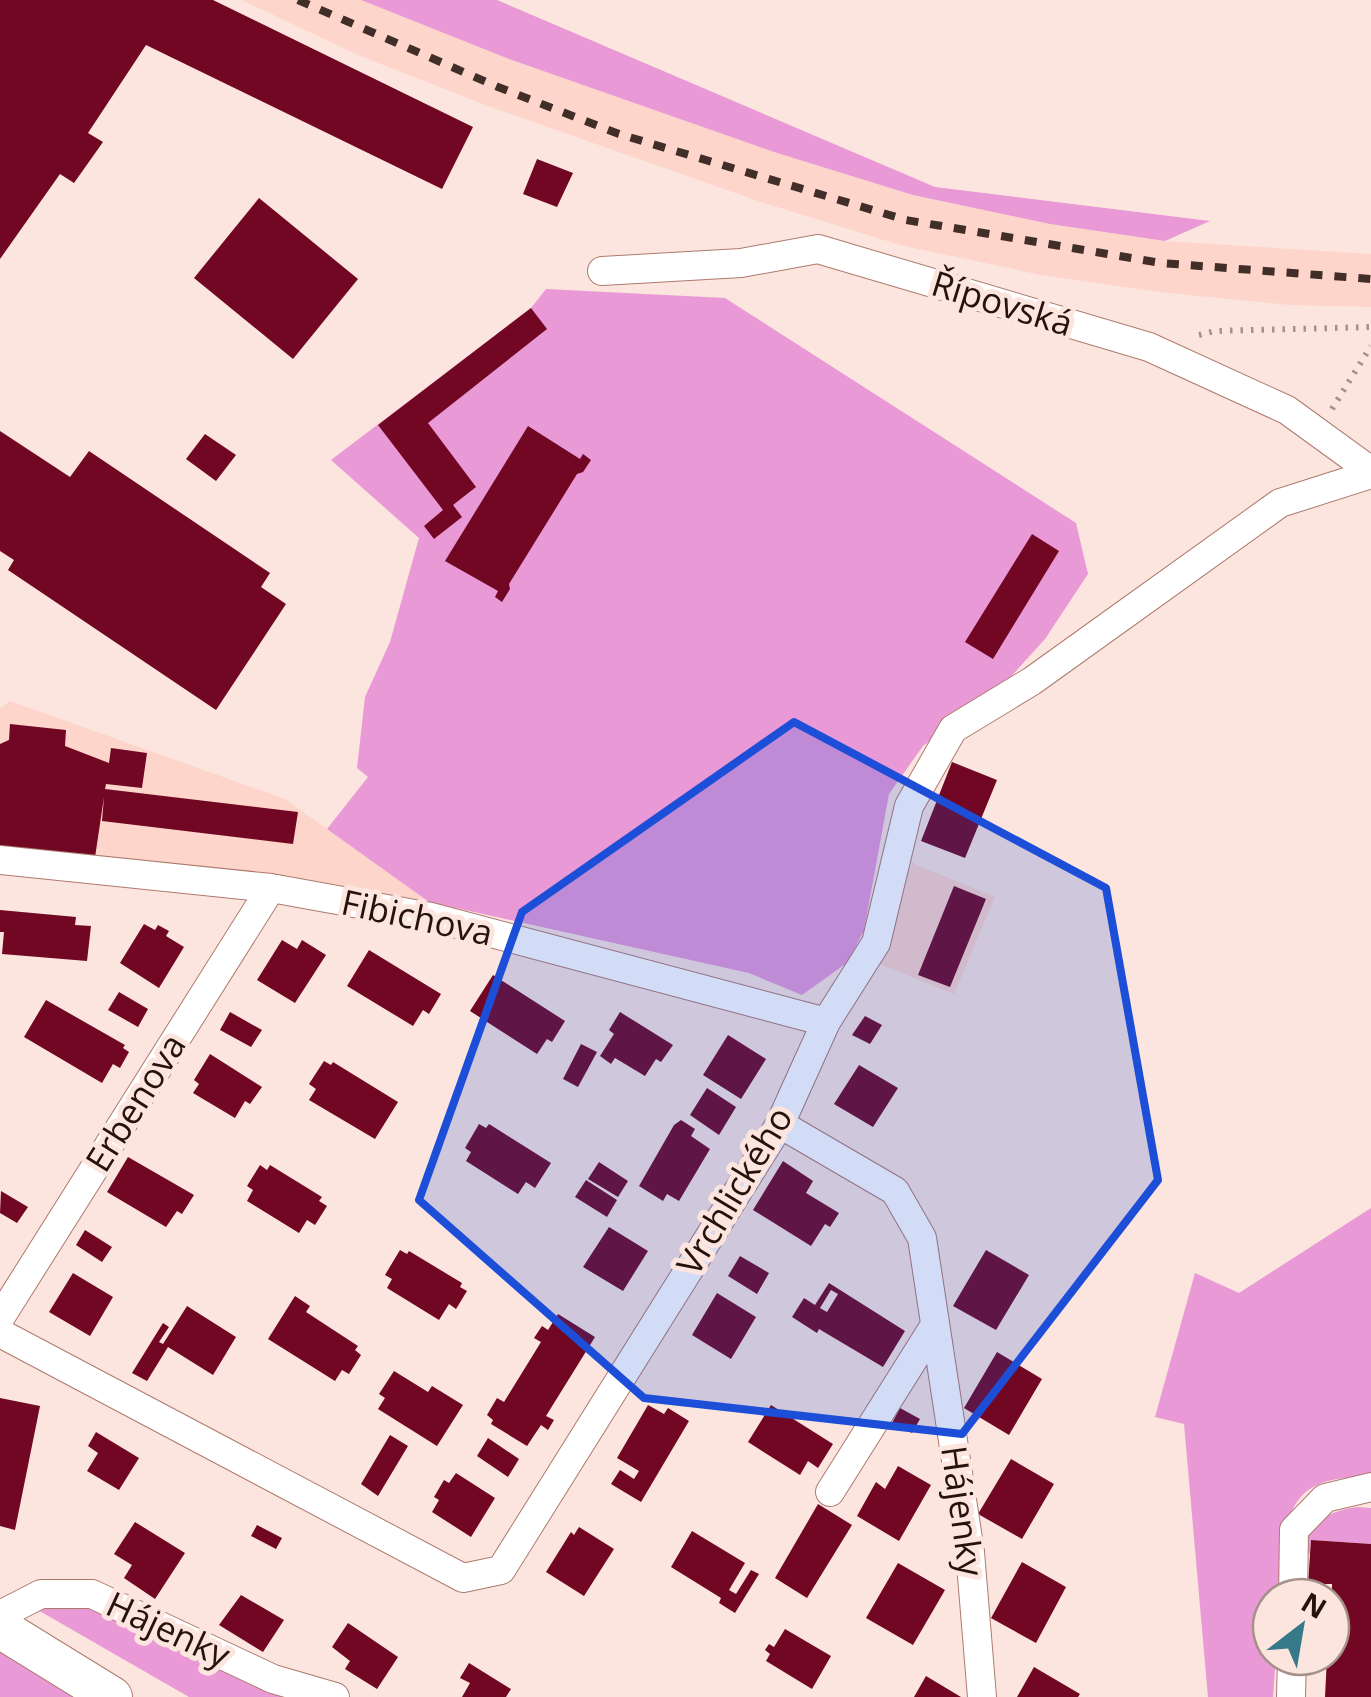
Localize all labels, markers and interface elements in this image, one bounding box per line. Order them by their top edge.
street label: Řípovská [926,259,1079,346]
street label: Fibichova [337,878,497,955]
street label: Erbenova [74,1024,196,1180]
street label: Vrchlického [665,1097,802,1283]
street label: Hájenky [931,1443,996,1579]
north arrow [1251,1577,1351,1677]
street label: Hájenky [99,1580,238,1678]
text: N [1295,1583,1334,1627]

